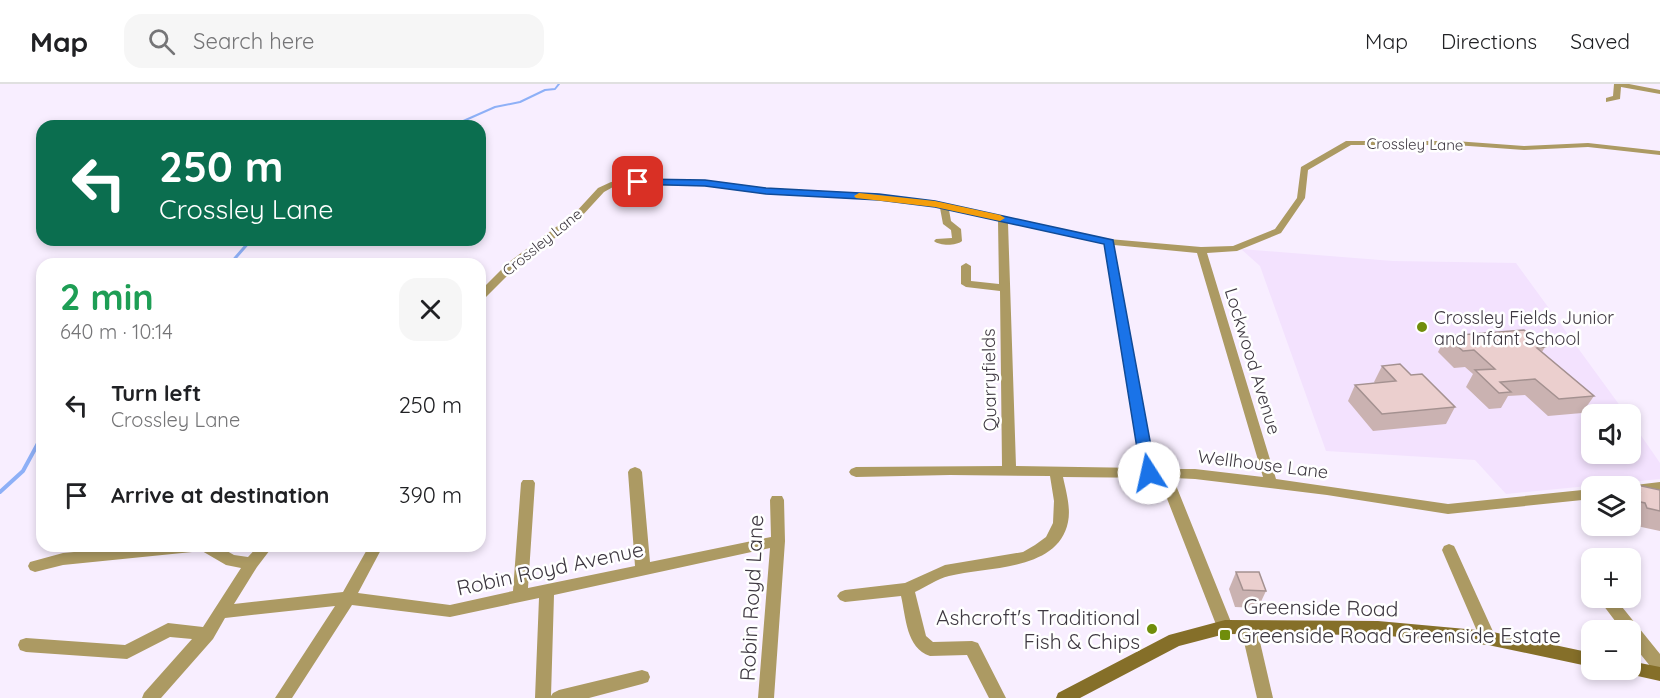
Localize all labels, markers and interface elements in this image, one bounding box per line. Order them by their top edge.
search box [124,14,544,68]
text: Map [30,24,88,59]
icon: search [145,25,178,58]
text: Search here [193,27,315,55]
text: Map [1365,28,1408,54]
text: Directions [1441,28,1537,54]
text: Saved [1570,28,1630,54]
street label: Crossley Lane [1366,134,1464,154]
text: 250 m [159,140,283,193]
icon: left [60,144,138,222]
pin [612,156,663,207]
icon: arrive [621,165,654,198]
text: Crossley Lane [159,192,333,226]
street label: Crossley Lane [498,204,586,280]
text: 2 min [60,274,154,319]
button: close [399,278,462,341]
street label: Lockwood Avenue [1220,285,1286,437]
place label: Crossley Fields Junior and Infant School [1434,306,1614,350]
text: 640 m · 10:14 [60,319,173,344]
marker: Crossley Fields Junior and Infant School [1415,320,1429,334]
street label: Quarryfields [977,328,1001,432]
text: Turn left [111,379,201,407]
icon: left [60,389,93,422]
text: 250 m [399,391,462,419]
map controls [1581,404,1641,680]
button: sound [1581,404,1641,464]
text: Crossley Lane [111,407,240,432]
position arrow [1117,441,1181,505]
street label: Wellhouse Lane [1196,445,1330,483]
button: layers [1581,476,1641,536]
icon: arrive [60,479,93,512]
text: Arrive at destination [111,481,329,509]
text: 390 m [399,481,462,509]
street label: Robin Royd Lane [734,514,768,682]
street label: Robin Royd Avenue [454,535,646,601]
button: + [1581,548,1641,608]
street label: Greenside Road [1243,593,1399,621]
place label: Ashcroft's Traditional Fish & Chips [936,604,1140,654]
button: − [1581,620,1641,680]
marker: Ashcroft's Traditional Fish & Chips [1145,622,1159,636]
place label: Greenside Road Greenside Estate [1237,622,1561,648]
marker: Greenside Road Greenside Estate [1218,628,1232,642]

